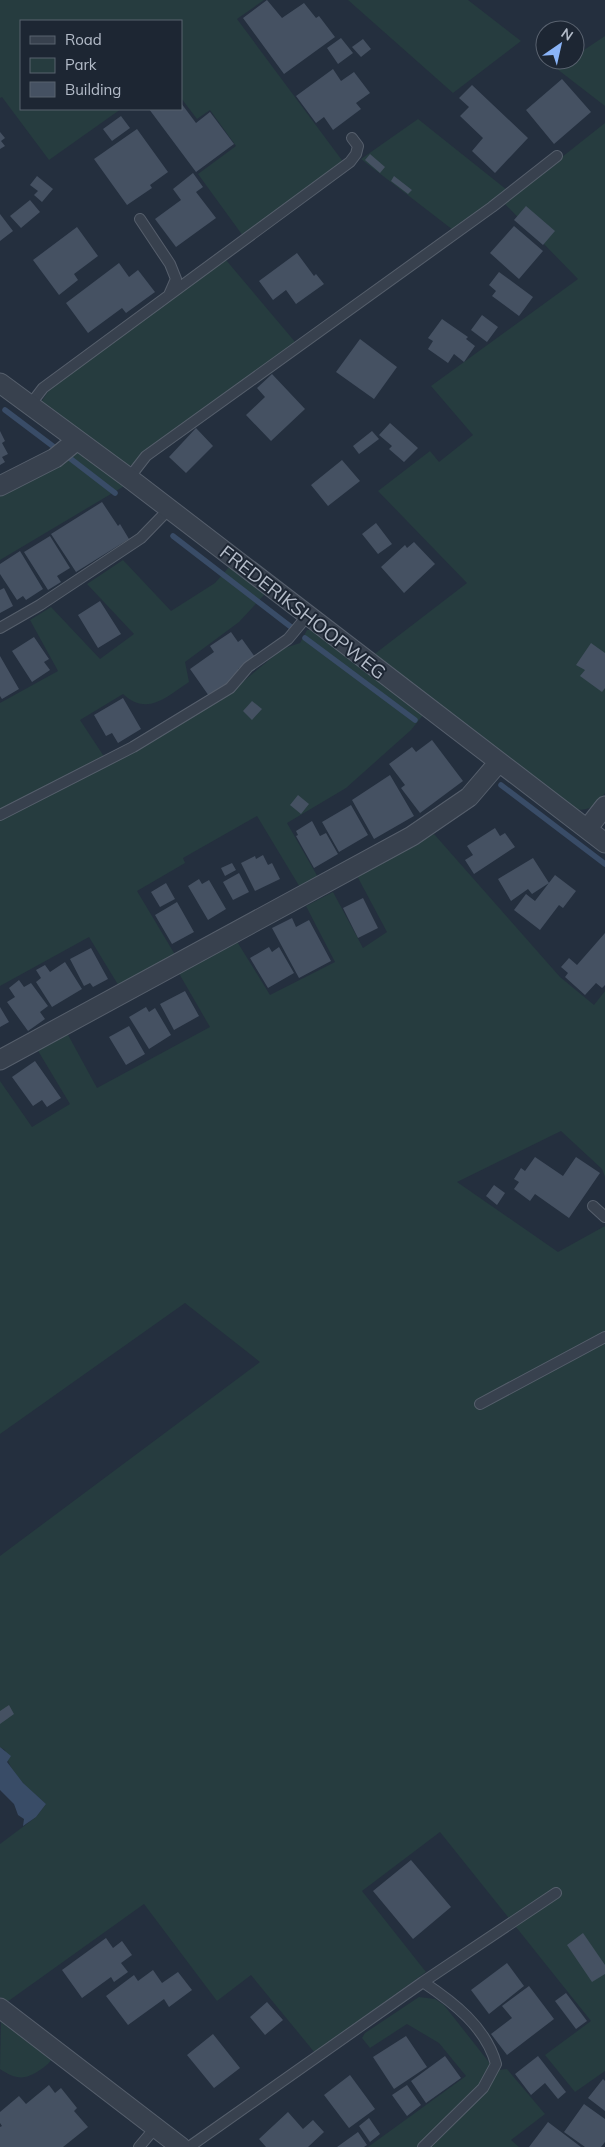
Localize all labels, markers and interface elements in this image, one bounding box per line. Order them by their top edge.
legend [20,20,182,110]
north arrow [535,20,585,70]
text: N [558,24,577,45]
text: Road [65,30,102,49]
text: Park [65,55,97,74]
text: Building [65,80,121,99]
street label: FREDERIKSHOOPWEG [215,540,391,684]

